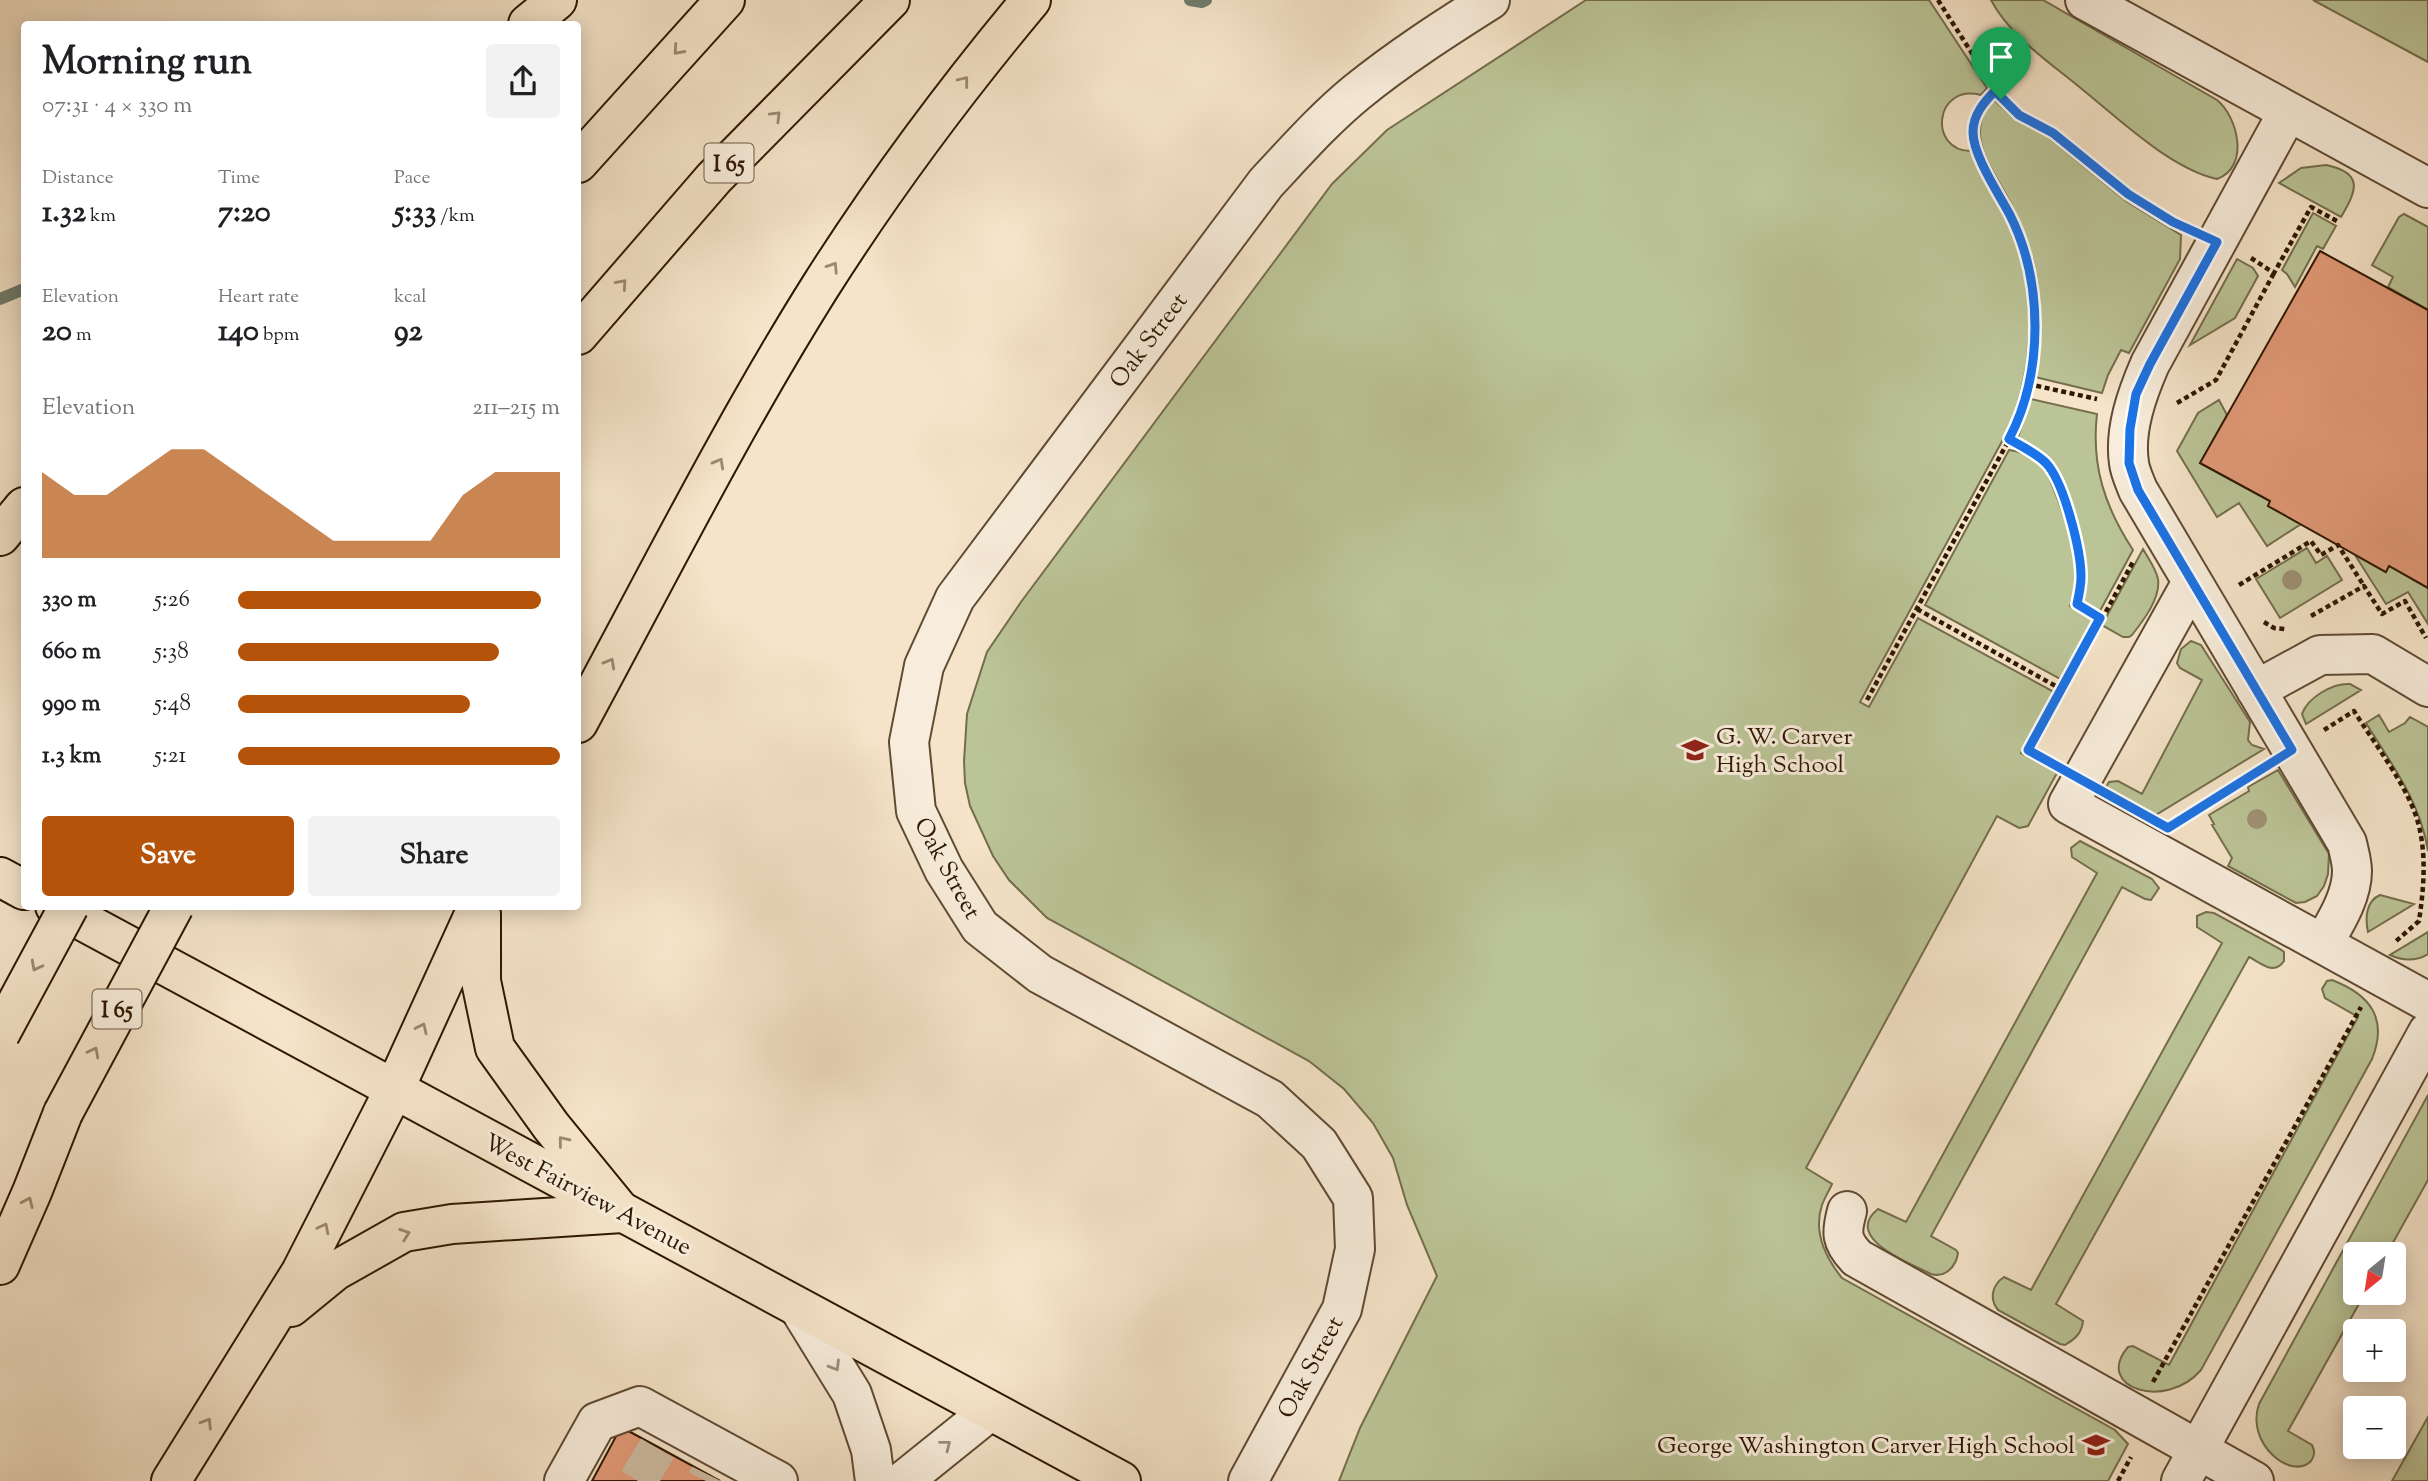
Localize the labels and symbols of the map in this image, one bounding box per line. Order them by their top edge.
pin [1971,27,2031,99]
one-way arrow [674,42,686,55]
one-way arrow [956,76,969,88]
one-way arrow [767,111,780,124]
road number: I 65 [704,144,754,182]
one-way arrow [825,261,838,274]
one-way arrow [614,279,626,292]
street label: Oak Street [1102,286,1197,396]
one-way arrow [711,458,724,470]
one-way arrow [602,658,615,670]
place label: G. W. Carver High School [1716,721,1852,783]
school or university icon: G. W. Carver High School [1680,735,1710,765]
street label: Oak Street [904,812,988,926]
one-way arrow [31,959,44,971]
road number: I 65 [92,990,142,1028]
one-way arrow [414,1023,428,1035]
one-way arrow [86,1047,99,1059]
street label: West Fairview Avenue [477,1126,697,1265]
one-way arrow [559,1136,572,1148]
one-way arrow [20,1197,34,1210]
one-way arrow [315,1223,329,1235]
one-way arrow [398,1228,411,1242]
north arrow [2343,1242,2406,1306]
street label: Oak Street [1271,1311,1353,1425]
one-way arrow [826,1359,839,1372]
one-way arrow [199,1418,212,1431]
place label: George Washington Carver High School [1657,1430,2075,1464]
school or university icon: George Washington Carver High School [2081,1430,2111,1460]
one-way arrow [939,1441,951,1454]

